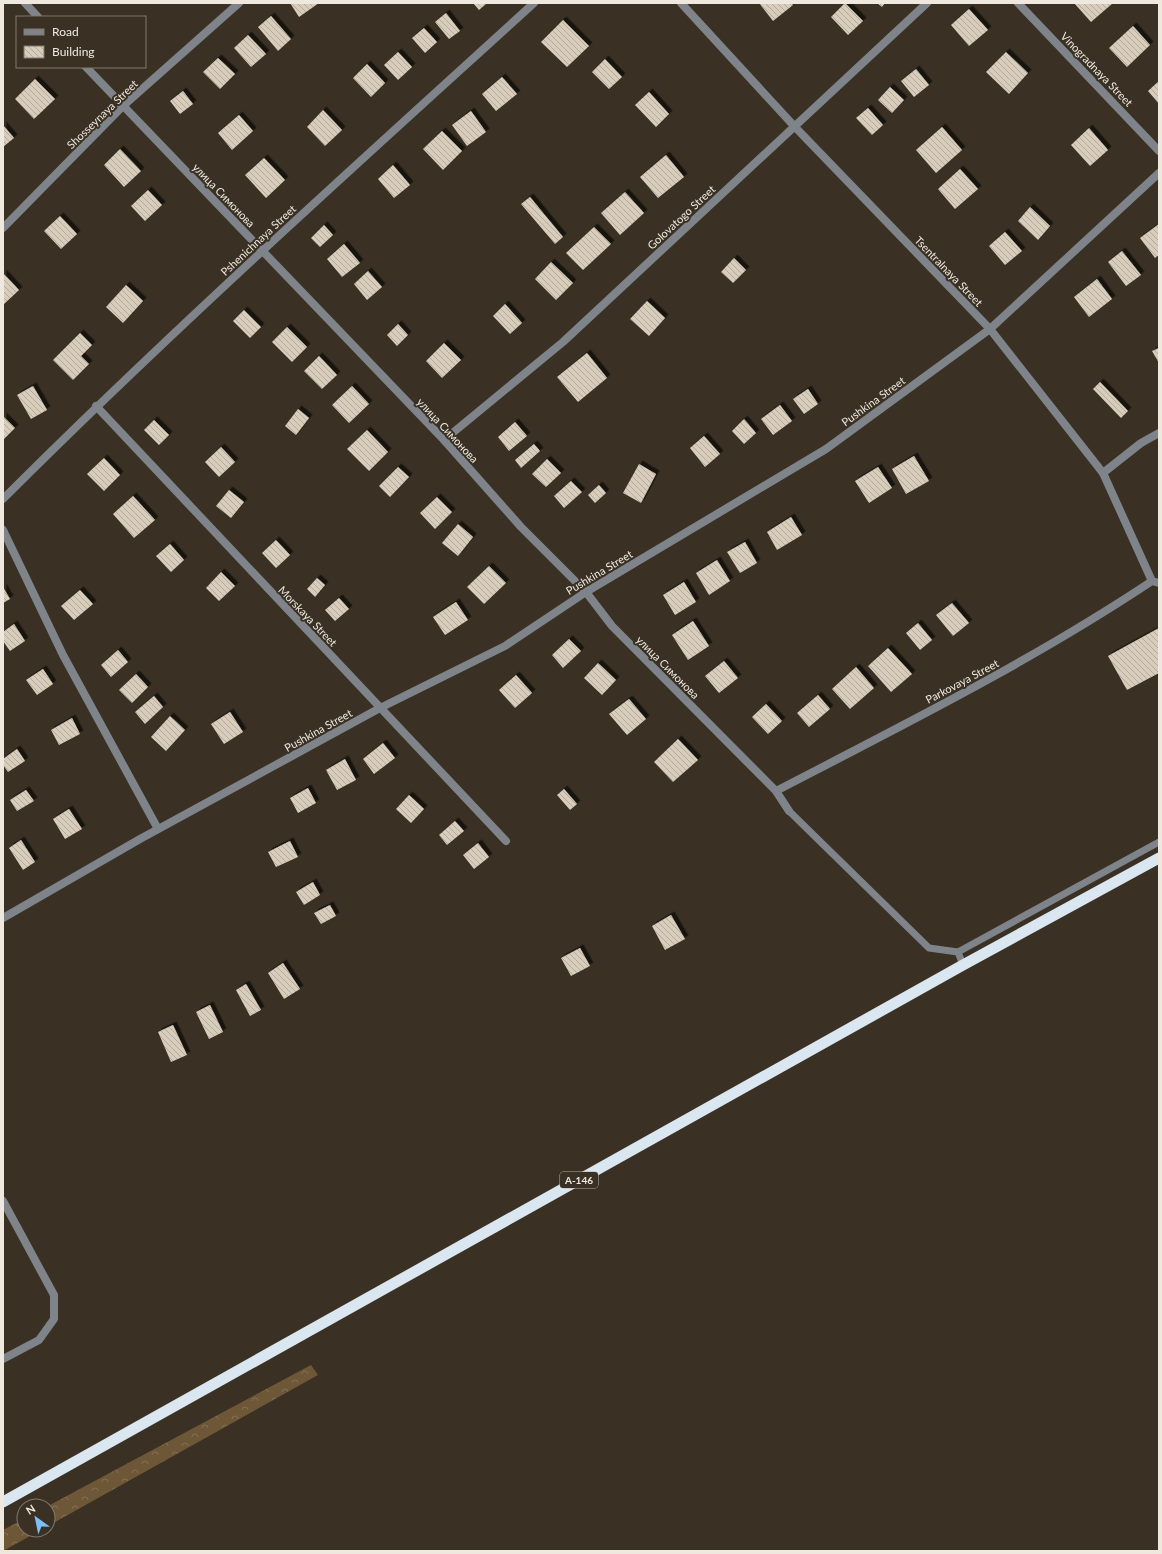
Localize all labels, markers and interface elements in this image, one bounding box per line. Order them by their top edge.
legend [16,16,146,68]
text: Road [52,24,79,39]
street label: Vinogradnaya Street [1058,29,1136,109]
text: Building [52,44,95,59]
street label: Shosseynaya Street [64,77,140,151]
street label: улица Симонова [190,160,258,230]
street label: Golovatogo Street [645,182,718,252]
street label: Pshenichnaya Street [218,202,298,278]
street label: Tsentralnaya Street [912,233,986,309]
street label: Pushkina Street [839,374,907,428]
street label: улица Симонова [415,395,481,465]
street label: Pushkina Street [563,547,635,597]
street label: Morskaya Street [276,583,340,649]
street label: улица Симонова [634,633,702,701]
street label: Parkovaya Street [923,656,1001,706]
street label: Pushkina Street [282,706,354,754]
road number: А-146 [560,1172,598,1188]
north arrow [16,1498,56,1538]
text: N [23,1501,37,1517]

